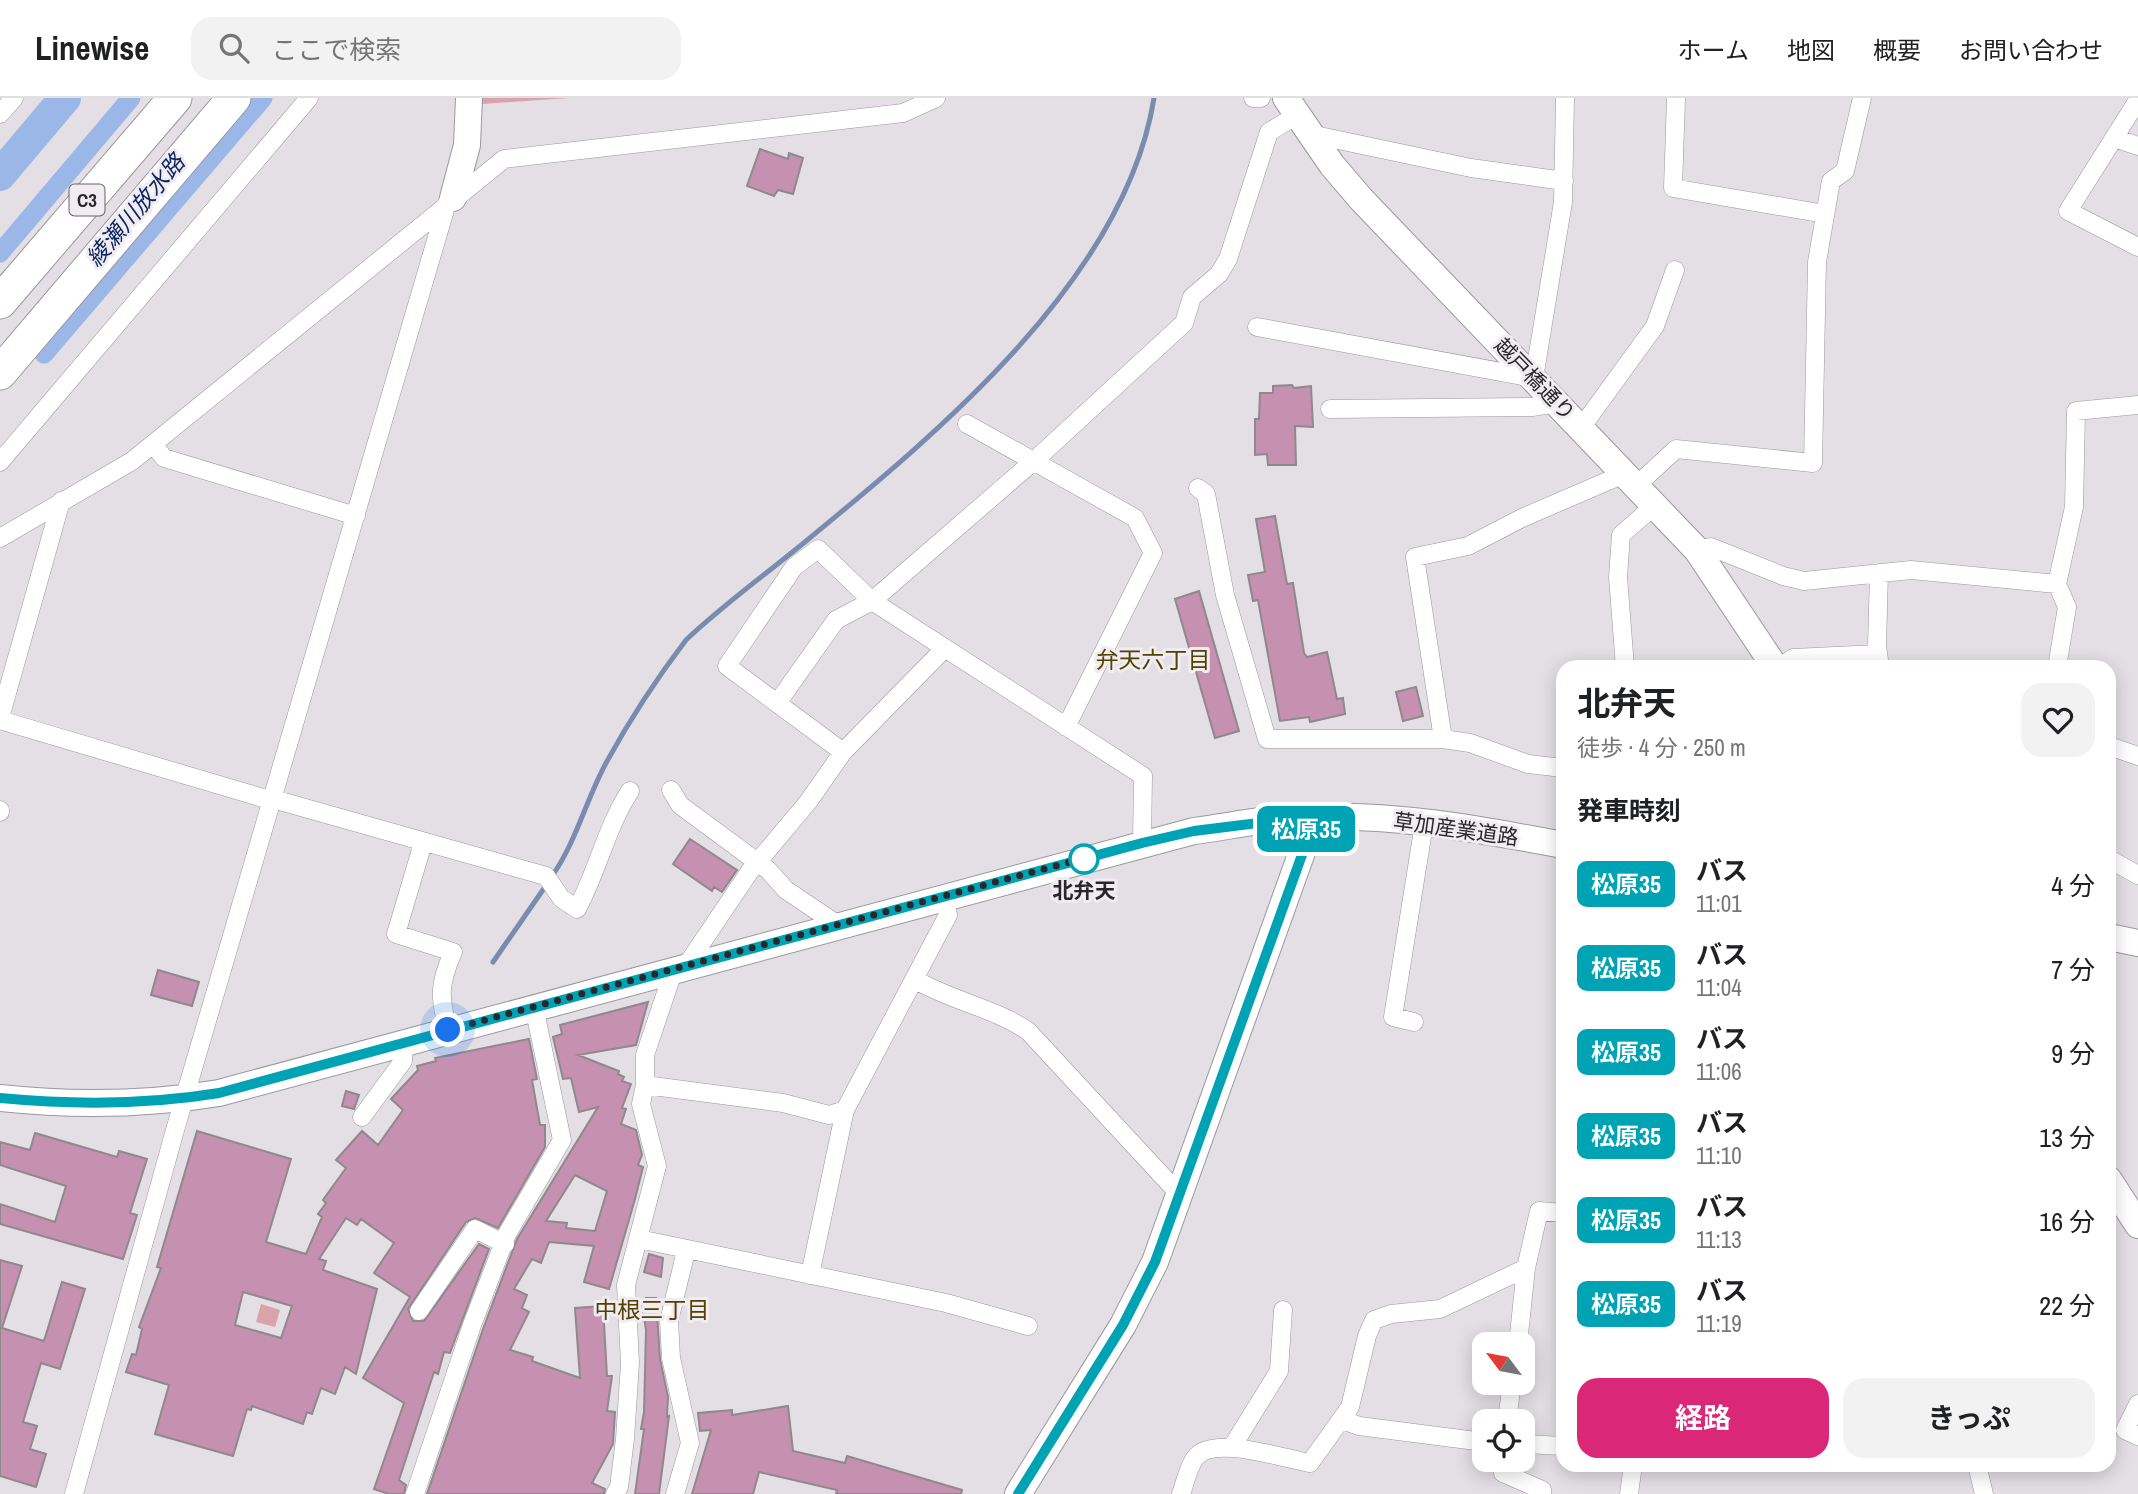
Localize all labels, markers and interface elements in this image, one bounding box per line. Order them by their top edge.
search box [191,17,681,80]
text: Linewise [35,26,149,70]
icon: search [215,29,253,67]
text: ここで検索 [271,32,401,67]
text: ホーム [1678,34,1749,66]
text: 地図 [1787,34,1835,66]
text: 概要 [1873,34,1921,66]
text: お問い合わせ [1959,34,2103,66]
water label: 綾瀬川放水路 [79,146,193,273]
road number: C3 [70,184,104,216]
street label: 越戸橋通り [1488,331,1582,427]
district label: 弁天六丁目 [1096,644,1211,675]
text: 北弁天 [1577,681,1676,725]
button: heart [2021,683,2095,757]
text: 徒歩 · 4 分 · 250 m [1577,732,1746,763]
text: 発車時刻 [1577,793,1681,828]
line badge: 松原35 [1257,806,1355,852]
street label: 草加産業道路 [1392,806,1520,852]
text: 松原35 [1271,813,1341,845]
marker: 北弁天 [1069,844,1099,874]
text: バス [1696,853,1748,888]
text: 松原35 [1591,868,1661,900]
text: 4 分 [2051,868,2095,903]
place label: 北弁天 [1053,876,1116,905]
text: 11:01 [1696,888,1742,919]
text: バス [1696,937,1748,972]
text: 松原35 [1591,952,1661,984]
text: 7 分 [2051,952,2095,987]
text: 11:04 [1696,972,1742,1003]
your location [430,1012,465,1047]
text: バス [1696,1021,1748,1056]
text: 松原35 [1591,1036,1661,1068]
text: 9 分 [2051,1036,2095,1071]
text: 11:06 [1696,1056,1742,1087]
text: バス [1696,1105,1748,1140]
text: 松原35 [1591,1120,1661,1152]
text: 13 分 [2039,1120,2095,1155]
text: 11:10 [1696,1140,1742,1171]
text: バス [1696,1189,1748,1224]
text: 松原35 [1591,1204,1661,1236]
text: 16 分 [2039,1204,2095,1239]
text: 11:13 [1696,1224,1742,1255]
text: バス [1696,1273,1748,1308]
text: 松原35 [1591,1288,1661,1320]
text: 22 分 [2039,1288,2095,1323]
district label: 中根三丁目 [595,1294,710,1325]
text: 11:19 [1696,1308,1742,1339]
north arrow [1472,1332,1535,1395]
map controls [1472,1332,1535,1472]
button: 経路 [1577,1378,1829,1458]
button: きっぷ [1843,1378,2095,1458]
button: locate [1472,1409,1535,1472]

